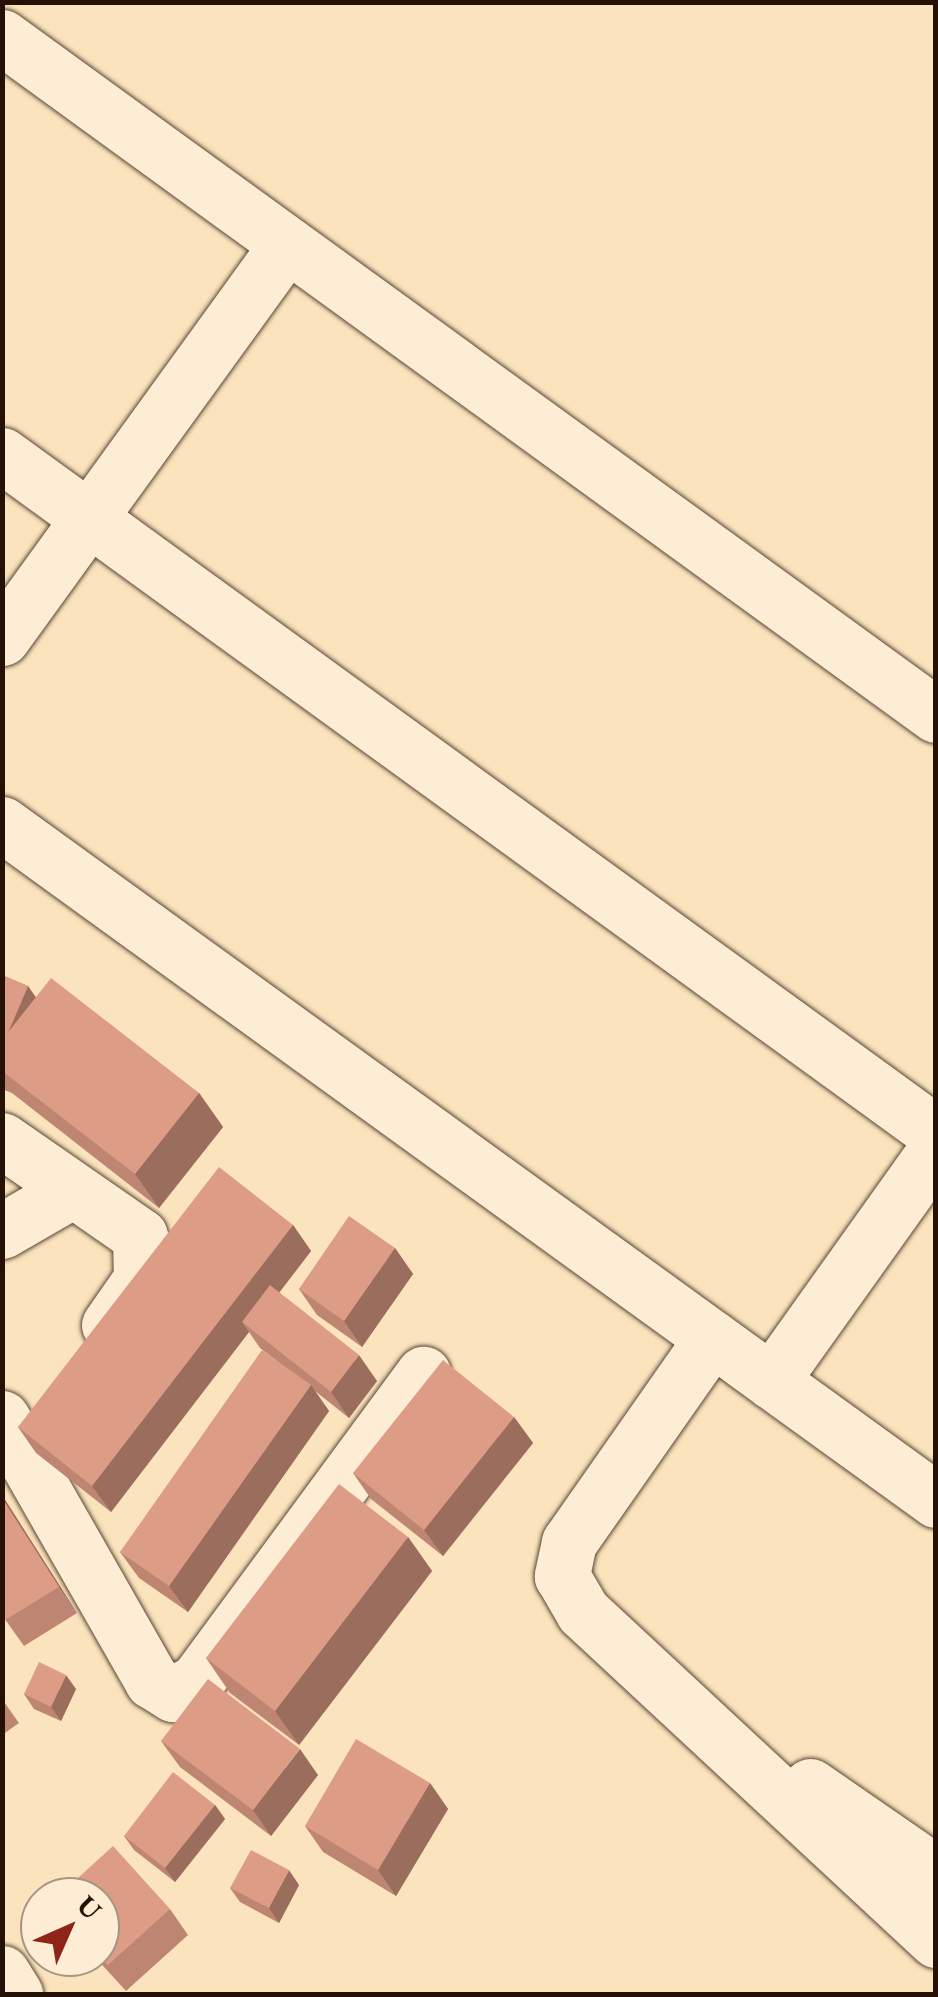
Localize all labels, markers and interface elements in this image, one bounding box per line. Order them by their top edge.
north arrow [20,1877,120,1977]
text: U [70,1887,110,1927]

